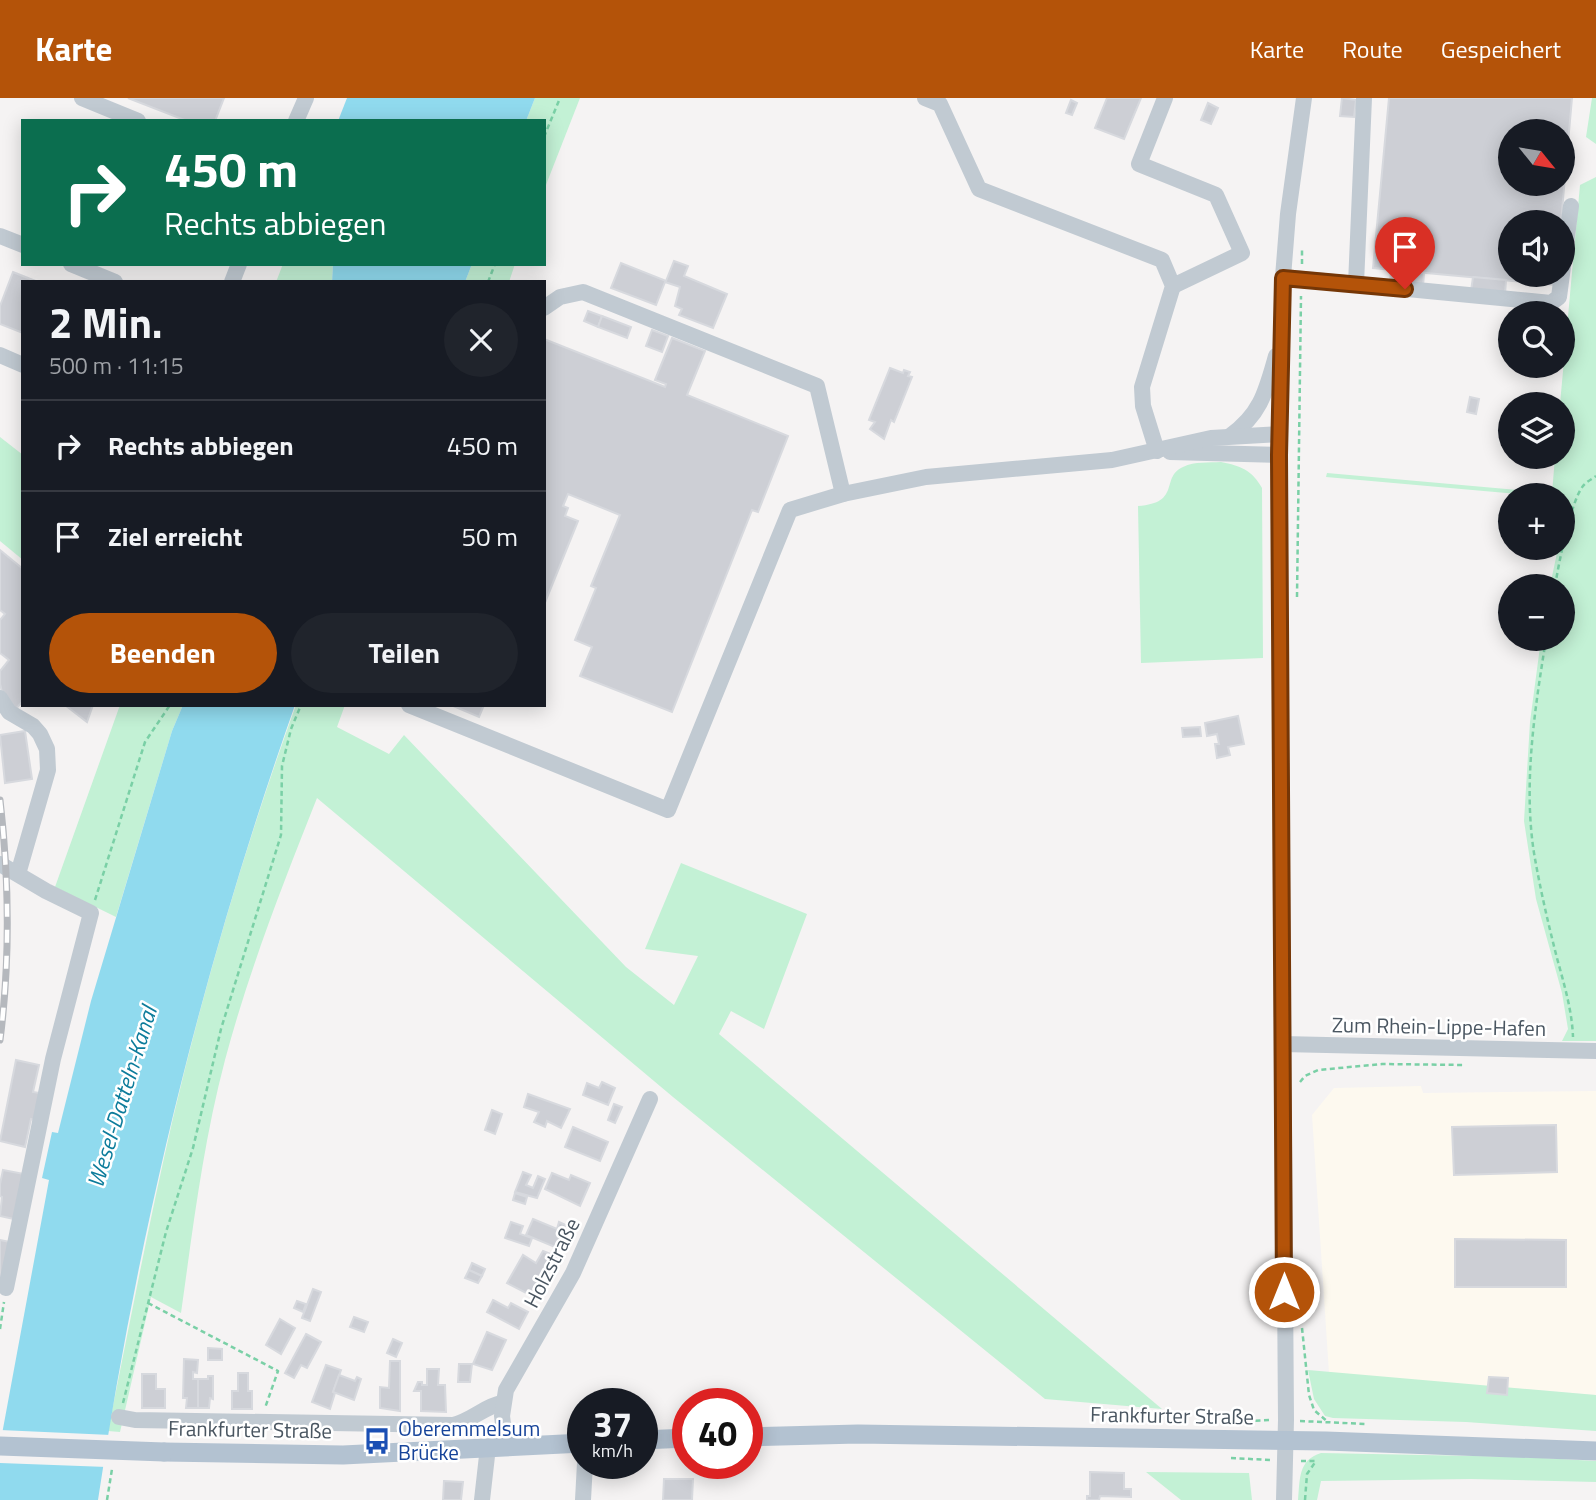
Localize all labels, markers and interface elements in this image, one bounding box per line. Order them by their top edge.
text: Karte [35,24,112,74]
text: Karte [1250,31,1304,67]
text: Route [1342,31,1403,67]
text: Gespeichert [1441,31,1561,67]
north arrow [1498,119,1575,196]
map controls [1498,119,1575,651]
text: 450 m [164,131,298,206]
icon: right [49,147,140,238]
text: Rechts abbiegen [164,199,386,247]
button: sound [1498,210,1575,287]
pin [1375,217,1435,289]
icon: arrive [1386,228,1424,266]
text: 2 Min. [49,290,163,354]
button: search [1498,301,1575,378]
button: close [444,303,518,377]
text: 500 m · 11:15 [49,348,184,383]
button: layers [1498,392,1575,469]
text: Rechts abbiegen [108,426,294,465]
text: 450 m [447,426,518,465]
icon: right [49,427,87,465]
button: + [1498,483,1575,560]
text: Ziel erreicht [108,517,243,556]
text: 50 m [461,517,518,556]
icon: arrive [49,518,87,556]
button: − [1498,574,1575,651]
button: Beenden [49,613,277,693]
button: Teilen [291,613,518,693]
water label: Wesel-Datteln-Kanal [77,999,167,1192]
street label: Zum Rhein-Lippe-Hafen [1332,1008,1546,1044]
street label: Holzstraße [515,1212,587,1313]
position arrow [1247,1255,1321,1329]
speed limit sign: 40 [672,1388,763,1479]
text: 37 [593,1397,632,1451]
street label: Frankfurter Straße [1090,1398,1254,1432]
street label: Frankfurter Straße [168,1412,332,1446]
place label: Oberemmelsum Brücke [398,1412,540,1468]
bus stop icon: Oberemmelsum Brücke [362,1426,392,1456]
text: km/h [592,1437,633,1464]

